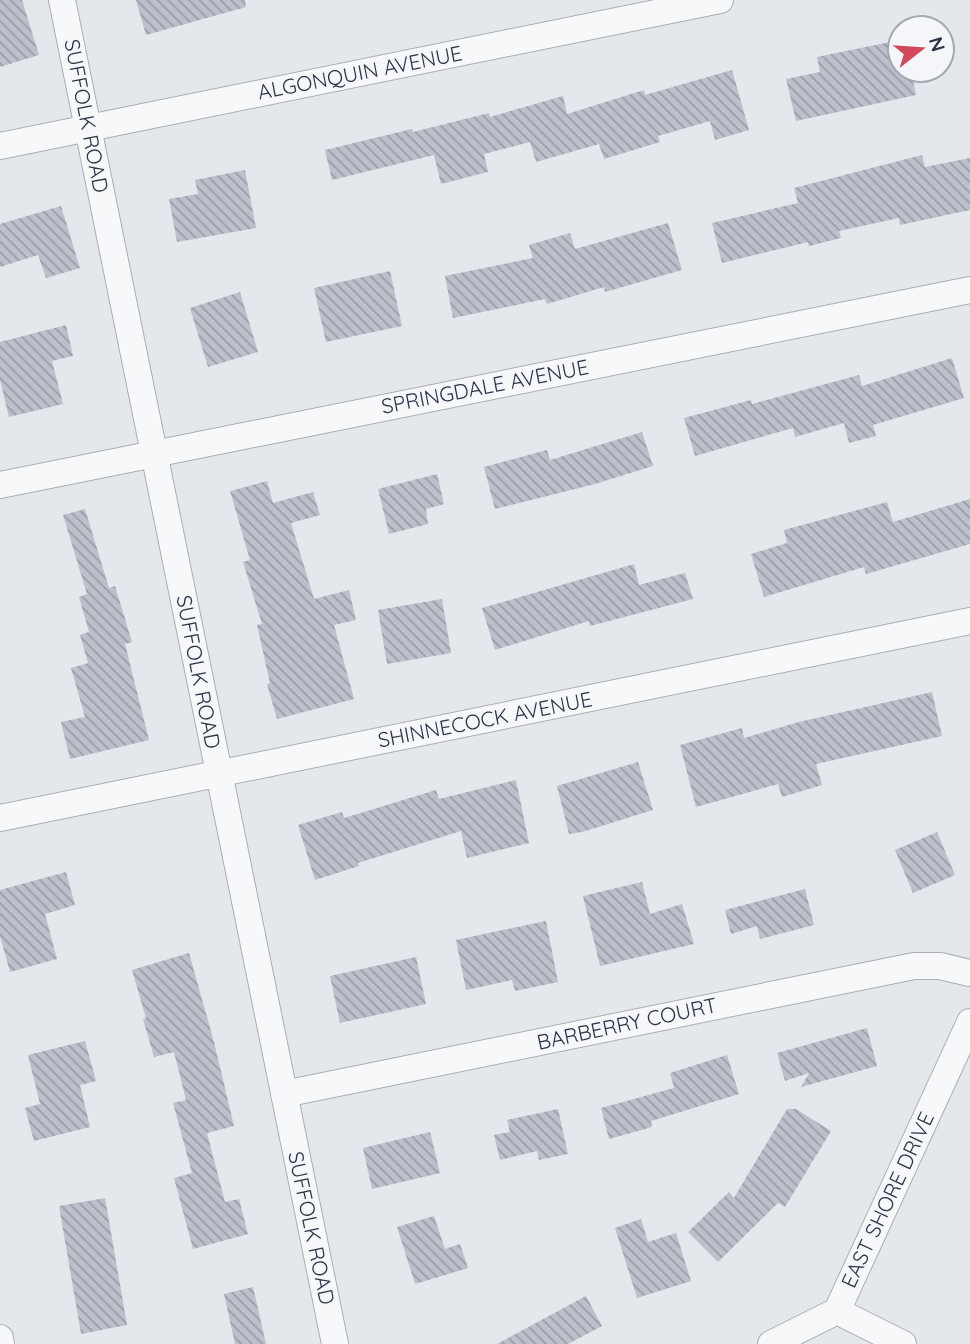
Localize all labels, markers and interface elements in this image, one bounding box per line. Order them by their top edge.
north arrow [886,14,956,84]
text: N [924,34,951,54]
street label: SUFFOLK ROAD [59,37,115,195]
street label: ALGONQUIN AVENUE [255,39,464,105]
street label: SPRINGDALE AVENUE [379,353,591,419]
street label: SUFFOLK ROAD [171,593,227,751]
street label: SHINNECOCK AVENUE [375,685,594,753]
street label: BARBERRY COURT [534,991,719,1055]
street label: EAST SHORE DRIVE [835,1108,939,1292]
street label: SUFFOLK ROAD [283,1149,341,1307]

